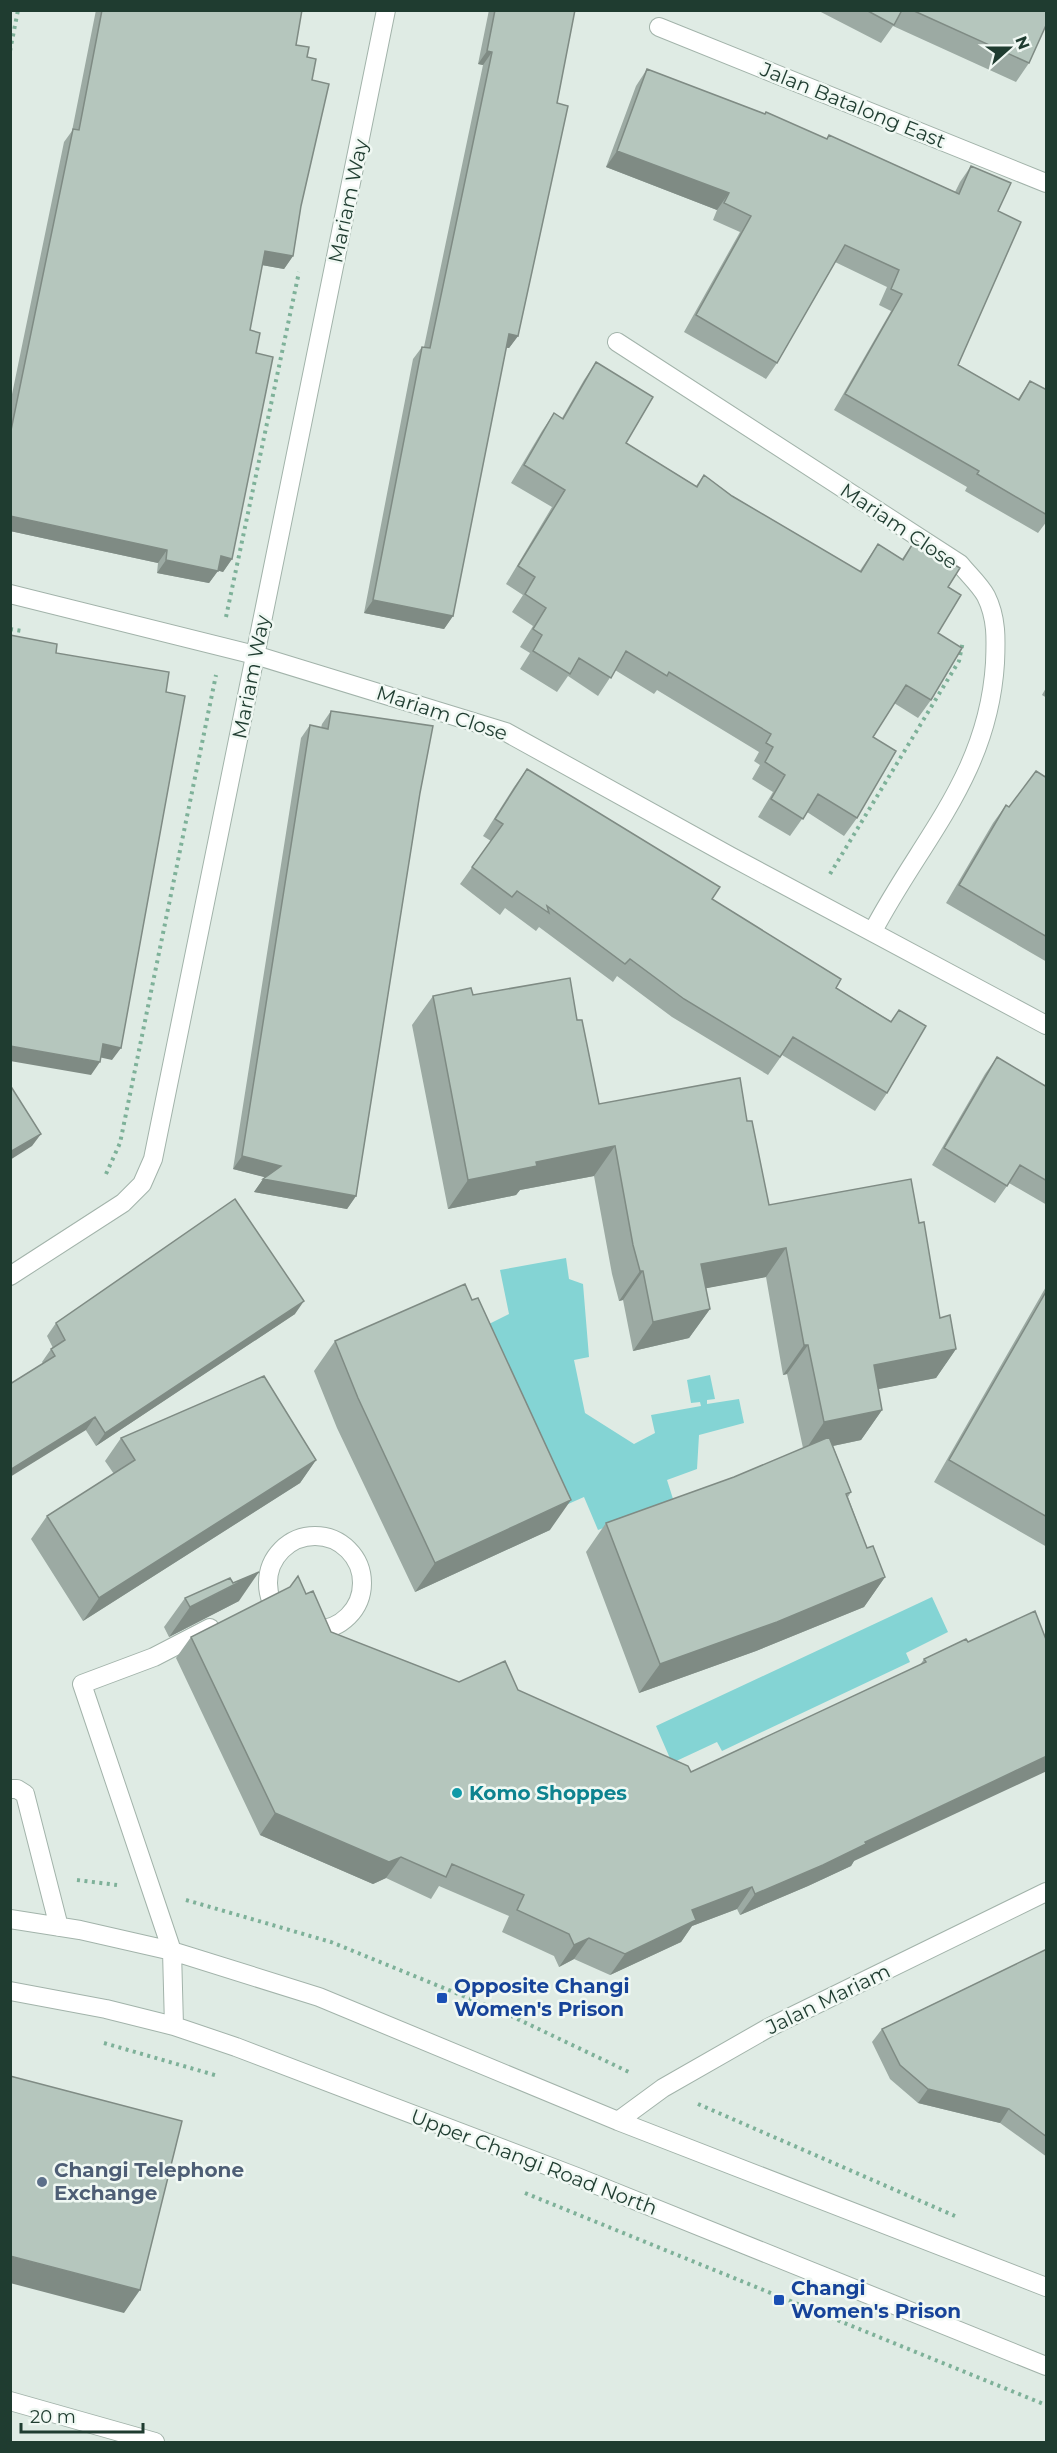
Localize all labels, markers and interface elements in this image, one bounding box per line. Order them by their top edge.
north arrow [979,18,1039,78]
text: N [1011,33,1034,52]
street label: Jalan Batalong East [756,57,949,153]
street label: Mariam Way [323,137,373,265]
street label: Mariam Close [836,478,962,574]
street label: Mariam Way [227,613,275,741]
street label: Mariam Close [373,681,511,745]
place label: Komo Shoppes [469,1781,627,1805]
marker: Komo Shoppes [450,1786,464,1800]
street label: Jalan Mariam [761,1959,894,2040]
place label: Opposite Changi Women's Prison [454,1974,629,2021]
marker: Opposite Changi Women's Prison [435,1991,449,2005]
street label: Upper Changi Road North [407,2104,661,2220]
place label: Changi Telephone Exchange [54,2158,244,2205]
marker: Changi Telephone Exchange [35,2175,49,2189]
place label: Changi Women's Prison [791,2276,961,2323]
marker: Changi Women's Prison [772,2293,786,2307]
scale bar [21,2396,142,2434]
text: 20 m [30,2406,76,2428]

